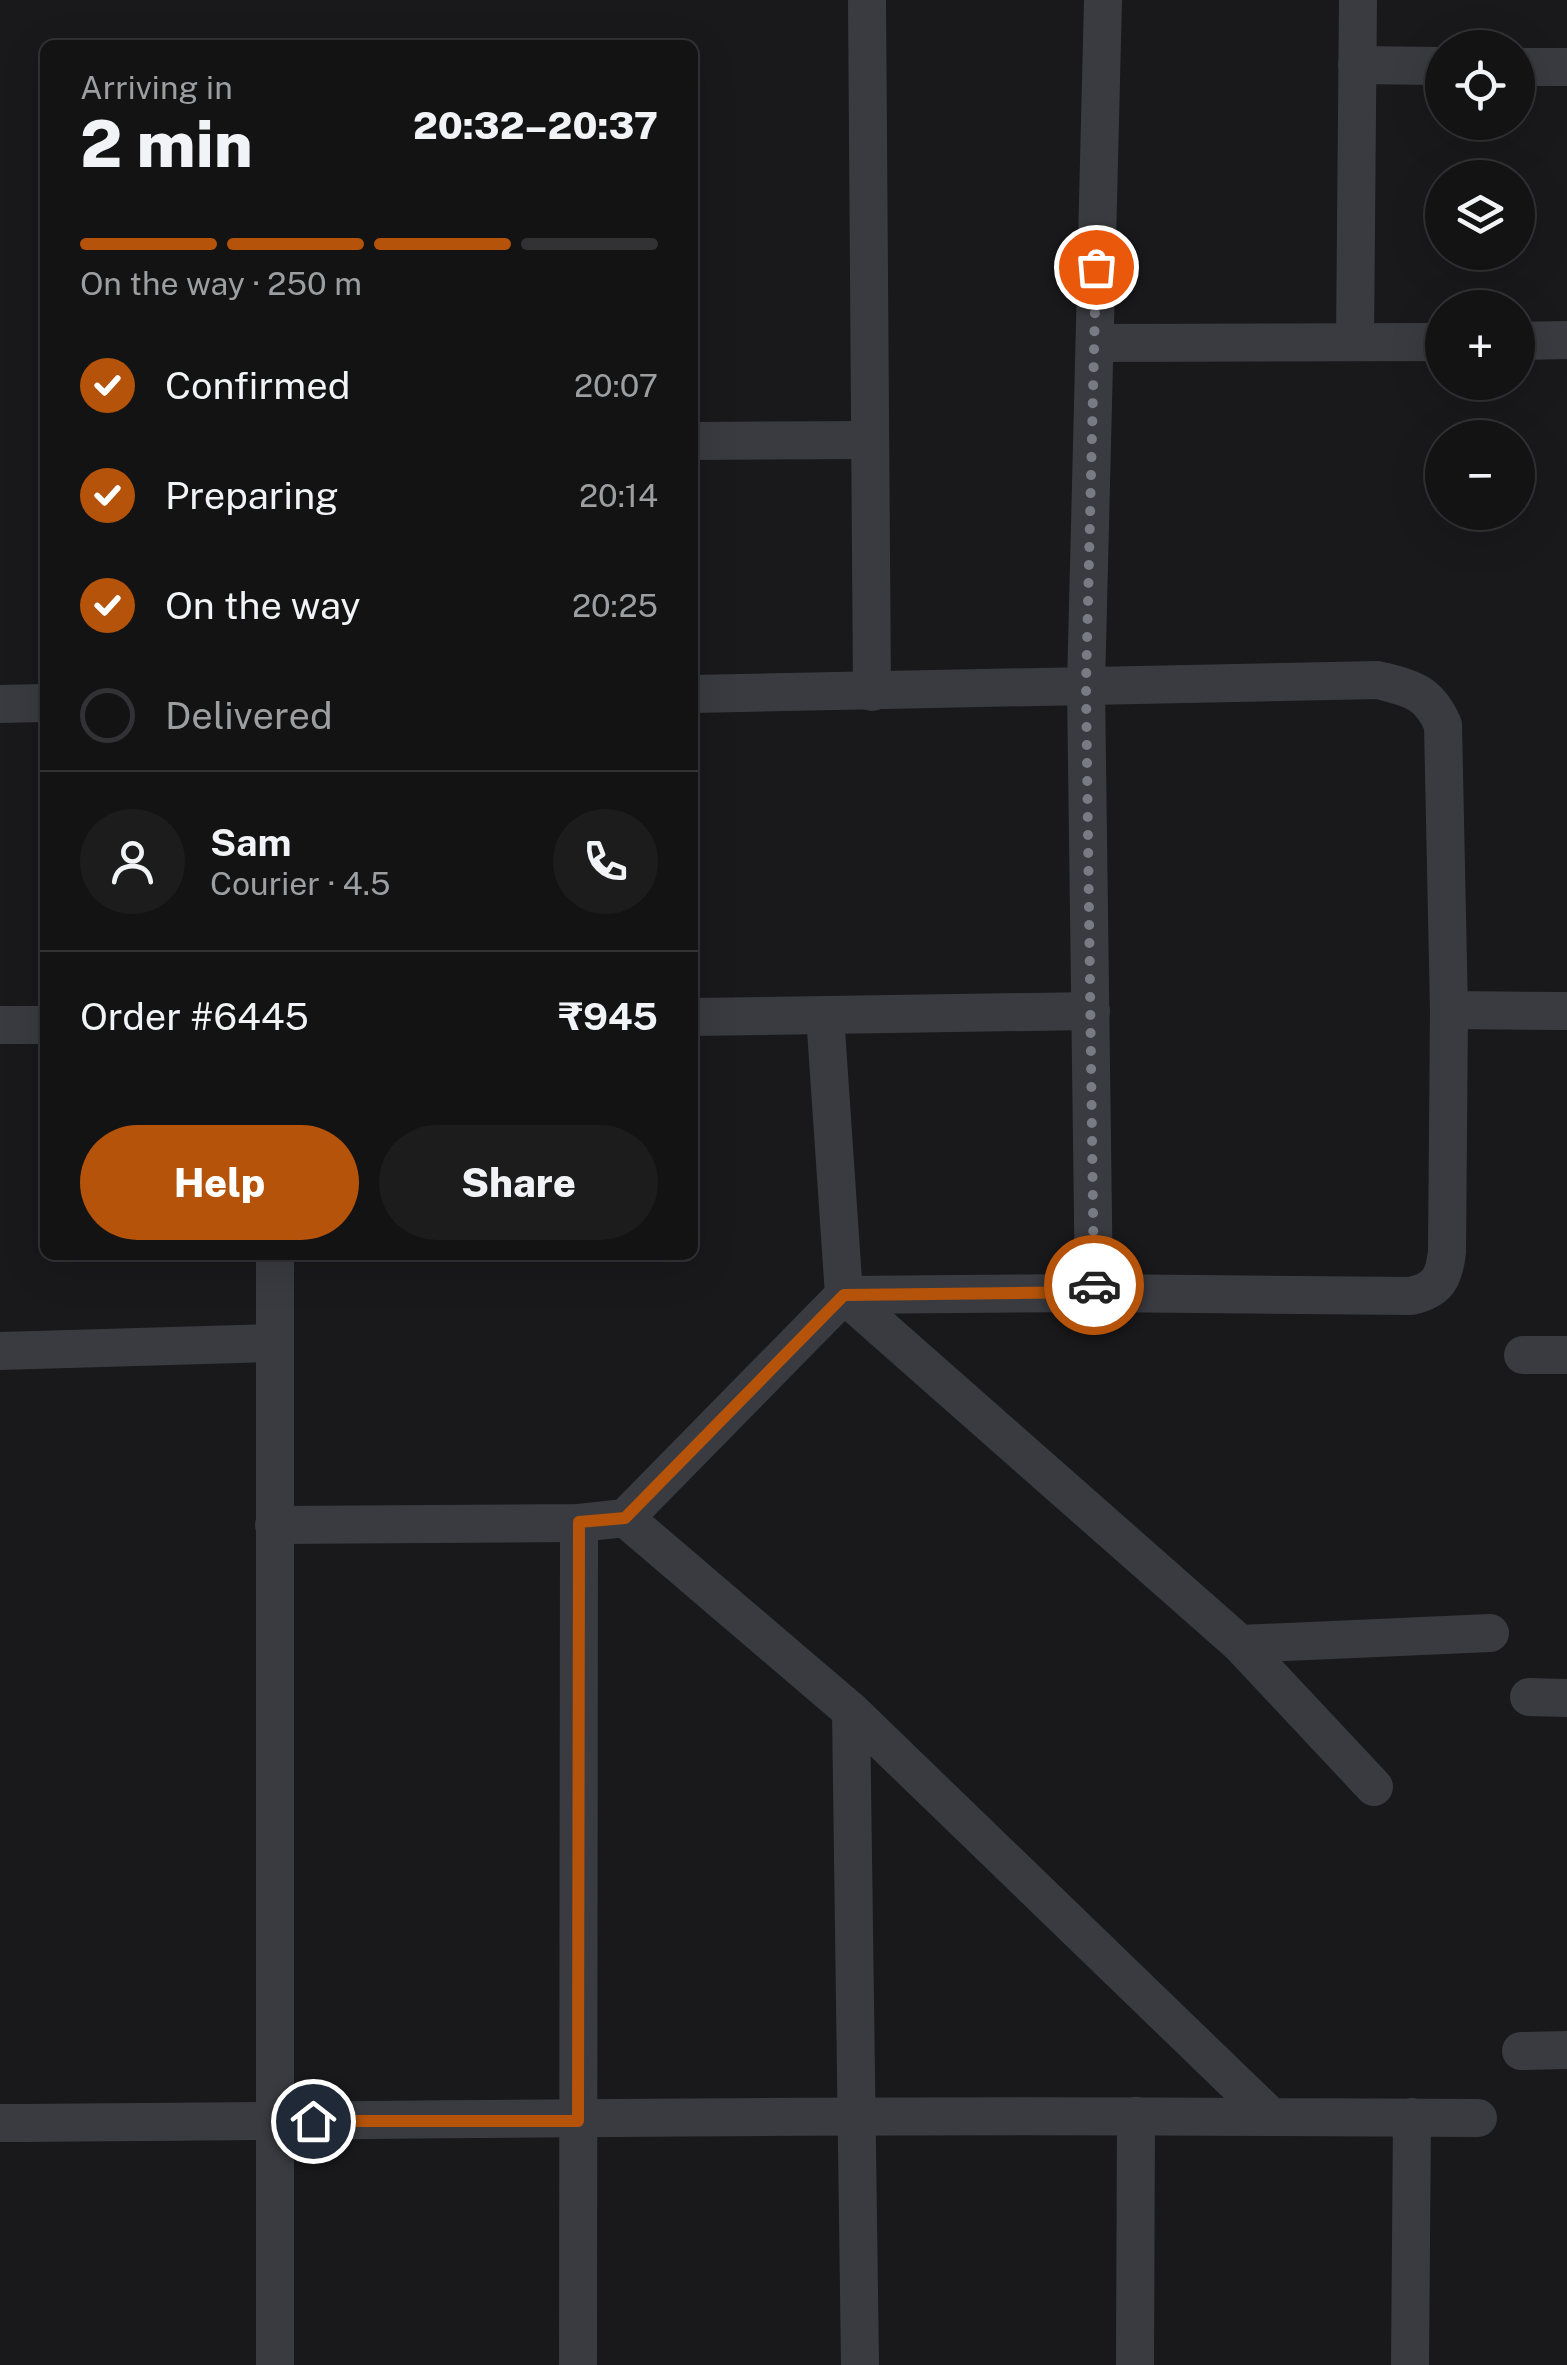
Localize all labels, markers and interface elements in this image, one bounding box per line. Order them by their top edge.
map controls [1425,30,1535,530]
button: locate [1425,30,1535,140]
text: Arriving in [80,69,233,106]
text: 20:32–20:37 [413,103,658,148]
text: 2 min [80,105,253,182]
button: layers [1425,160,1535,270]
pin [1054,225,1139,310]
icon: bag [1069,240,1124,295]
text: On the way · 250 m [80,265,362,302]
button: + [1425,290,1535,400]
icon: check [80,358,135,413]
text: Confirmed [165,363,350,408]
text: 20:07 [574,367,658,404]
button: − [1425,420,1535,530]
icon: check [80,468,135,523]
text: Preparing [165,473,339,518]
text: 20:14 [579,477,658,514]
icon: check [80,578,135,633]
text: On the way [165,583,361,628]
text: 20:25 [572,587,658,624]
text: Delivered [165,693,333,738]
button: person [80,809,185,914]
button: phone [553,809,658,914]
text: Sam [210,820,292,865]
text: Courier · 4.5 [210,865,390,902]
text: Order #6445 [80,994,309,1039]
text: ₹945 [559,994,658,1039]
button: Help [80,1125,359,1240]
button: Share [379,1125,658,1240]
courier [1044,1235,1144,1335]
icon: car [1067,1258,1122,1313]
pin [271,2079,356,2164]
icon: home [286,2094,341,2149]

